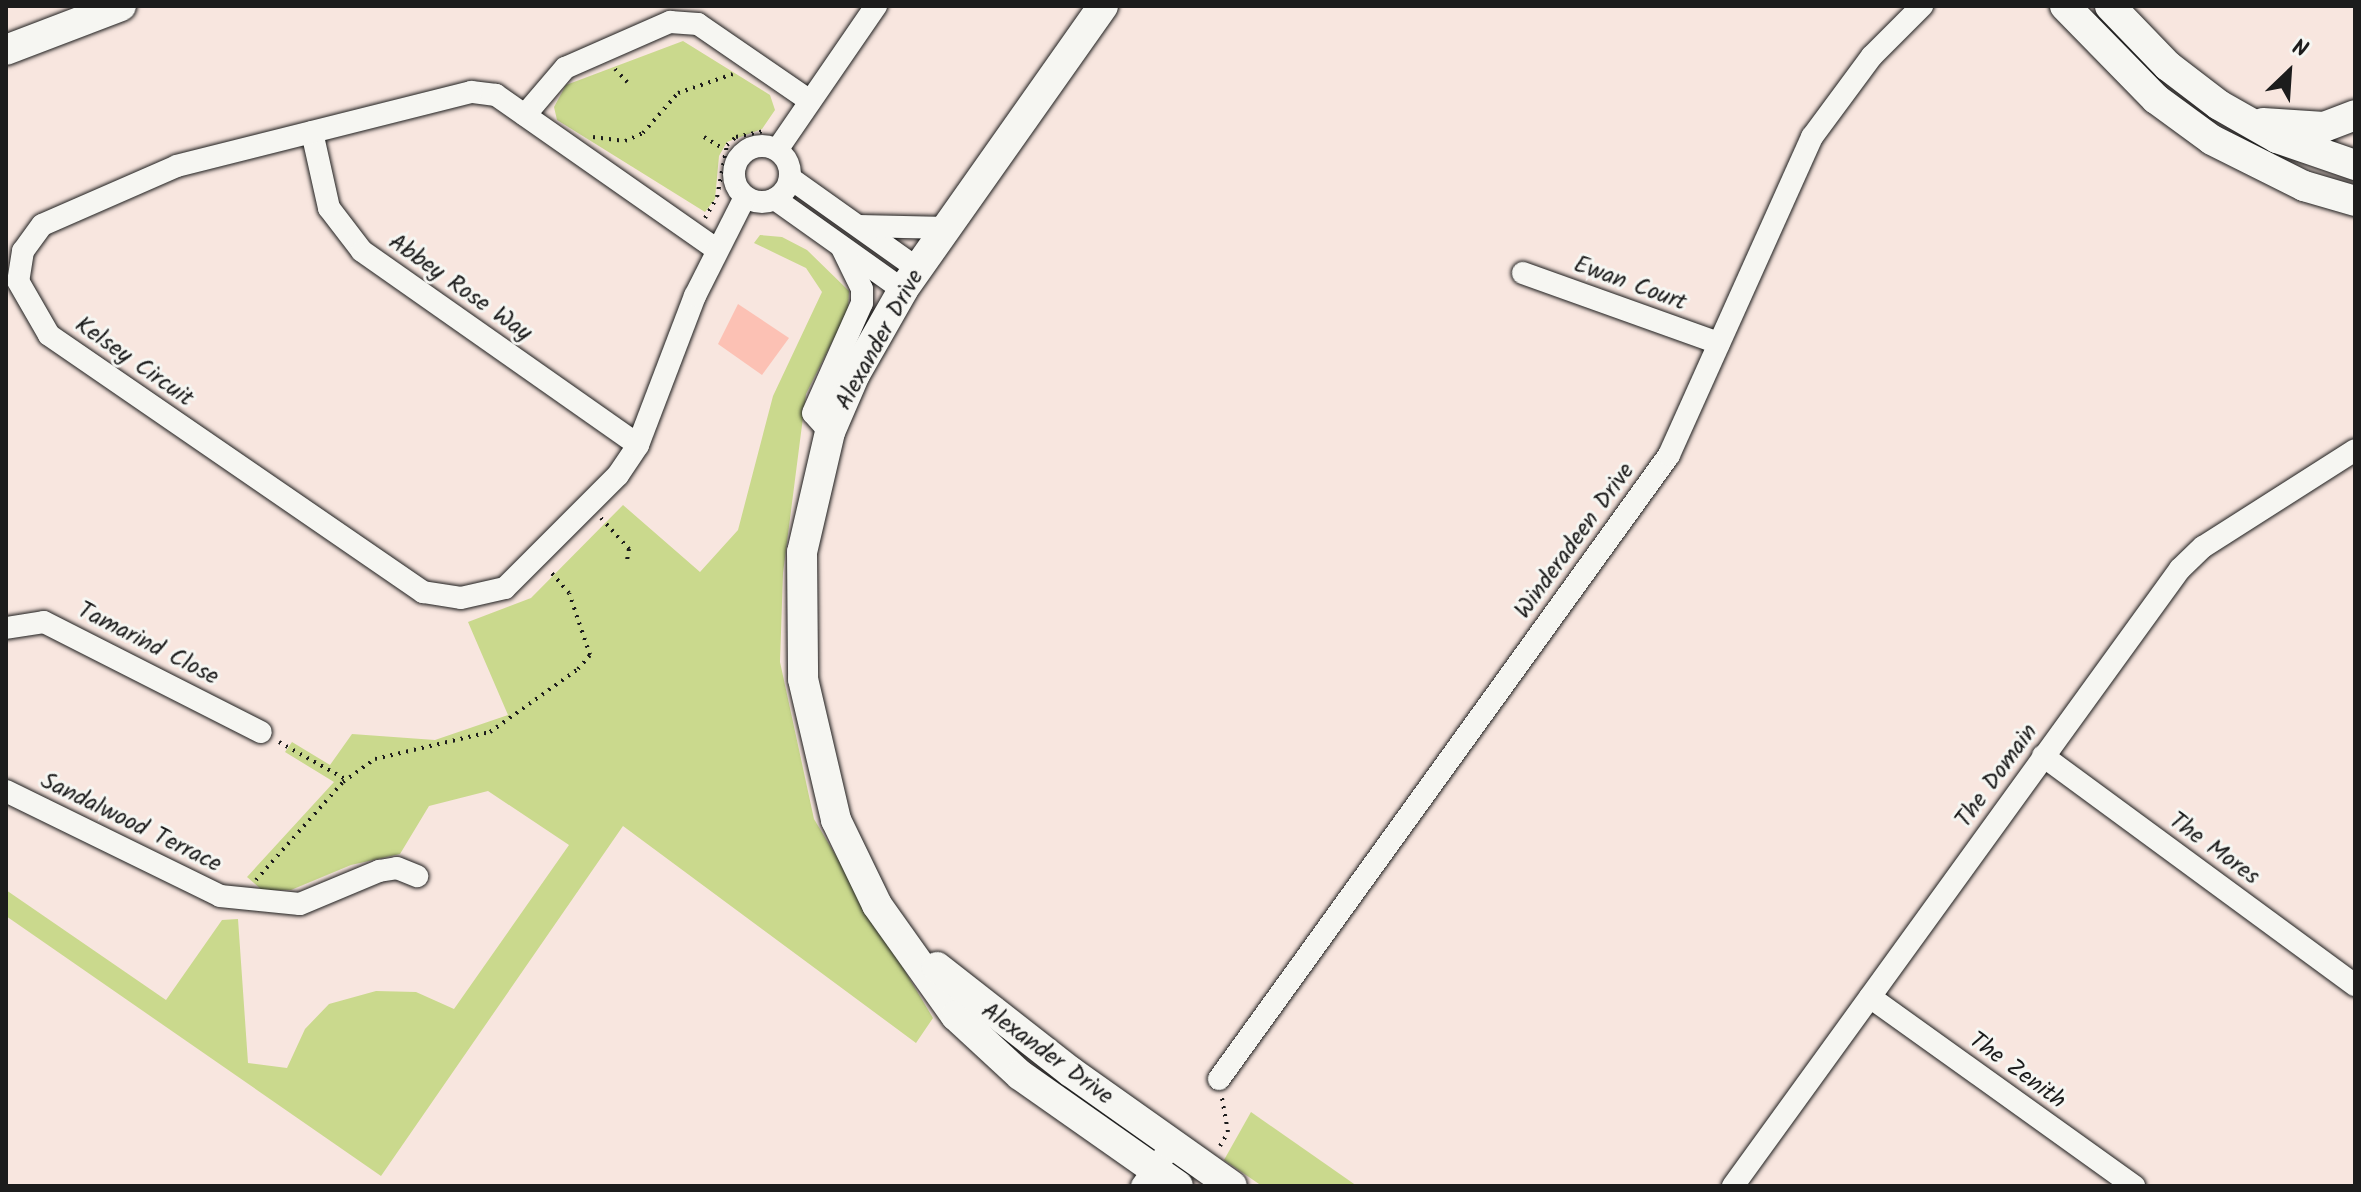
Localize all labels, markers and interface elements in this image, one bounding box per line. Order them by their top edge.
text: N [2286,31,2313,69]
north arrow [2249,32,2329,112]
street label: Abbey Rose Way [383,228,537,348]
street label: Ewan Court [1570,250,1690,318]
street label: Alexander Drive [830,265,930,415]
street label: Kelsey Circuit [69,311,199,413]
street label: Winderadeen Drive [1509,458,1641,624]
street label: Tamarind Close [73,596,223,692]
street label: The Domain [1950,718,2044,834]
street label: Sandalwood Terrace [36,767,226,879]
street label: The Mores [2163,807,2265,891]
street label: Alexander Drive [975,997,1119,1111]
street label: The Zenith [1963,1026,2071,1116]

